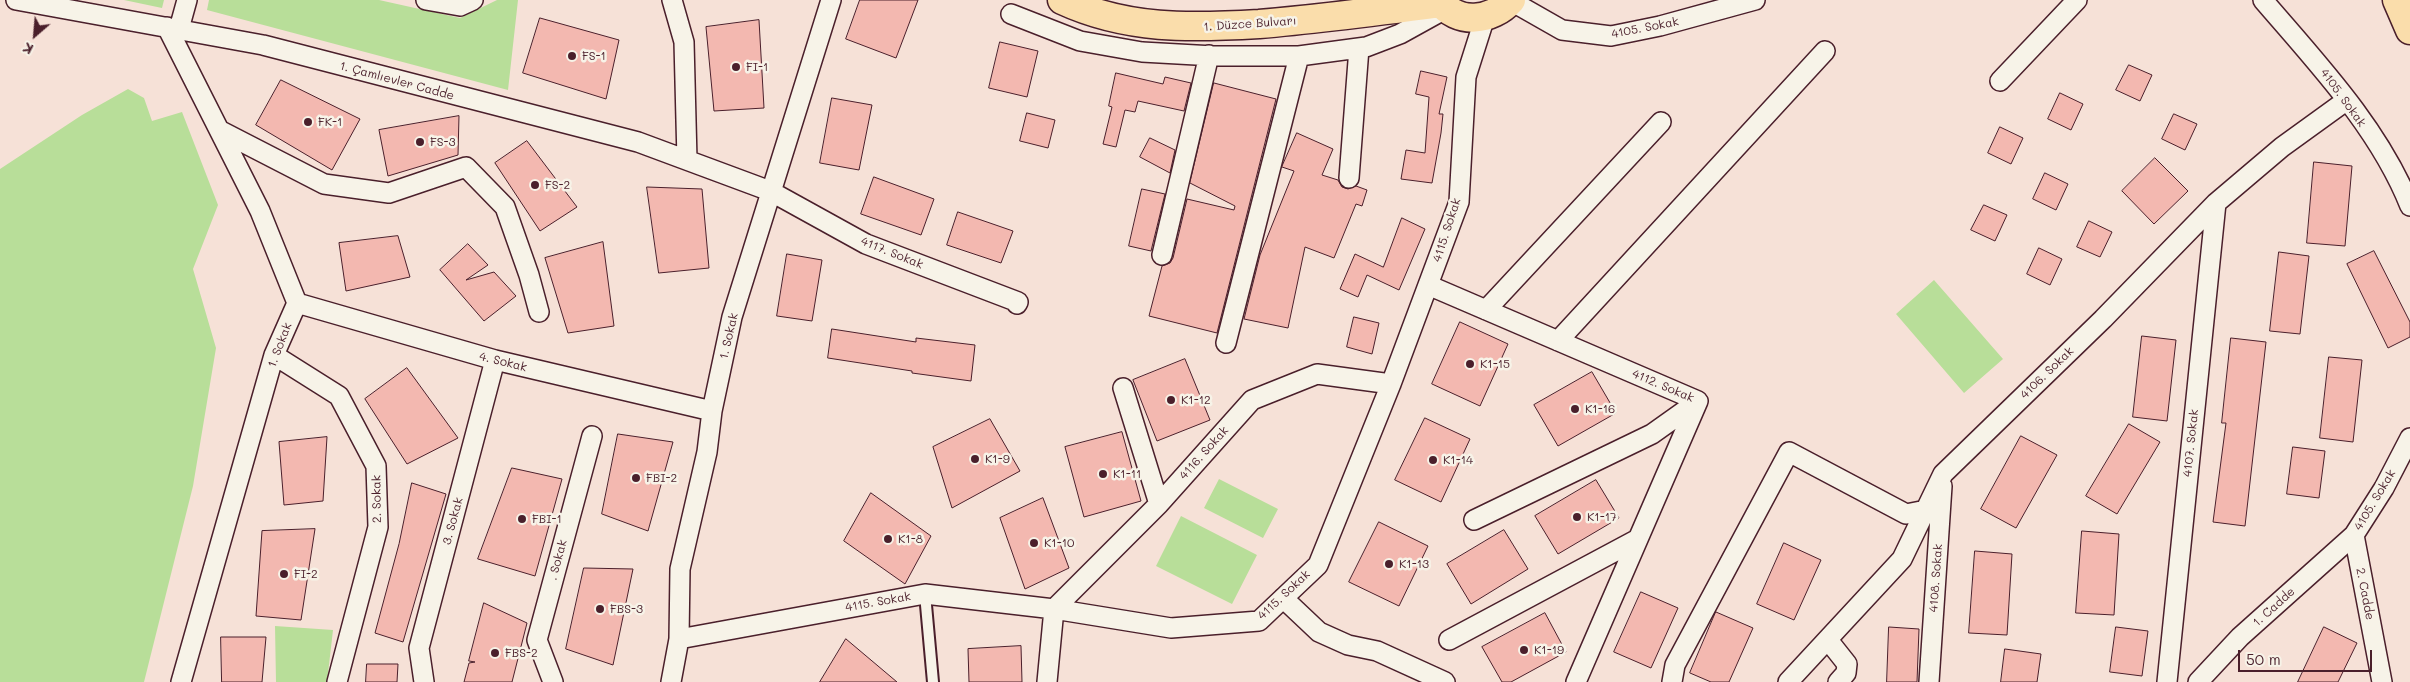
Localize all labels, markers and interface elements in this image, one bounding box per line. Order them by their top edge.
north arrow [10,10,60,60]
street label: 1. Düzce Bulvarı [1203,14,1297,34]
street label: 4105. Sokak [1610,14,1680,42]
text: K [20,38,36,59]
place label: FS-1 [582,49,606,63]
marker: FS-1 [566,50,578,62]
street label: 1. Çamlıevler Cadde [338,59,456,103]
place label: FI-1 [746,60,768,74]
marker: FI-1 [730,61,742,73]
street label: 4105. Sokak [2317,66,2369,130]
place label: FK-1 [318,115,342,129]
marker: FK-1 [302,116,314,128]
place label: FS-3 [430,135,456,149]
marker: FS-3 [414,136,426,148]
place label: FS-2 [545,178,570,192]
marker: FS-2 [529,179,541,191]
street label: 4115. Sokak [1430,196,1464,264]
street label: 4117. Sokak [859,234,925,272]
street label: 1. Sokak [717,312,741,360]
street label: 1. Sokak [265,321,295,369]
street label: 4106. Sokak [2017,344,2077,402]
street label: 4. Sokak [478,349,528,375]
place label: K1-15 [1480,357,1510,371]
marker: K1-15 [1464,358,1476,370]
street label: 4112. Sokak [1630,366,1696,406]
place label: K1-12 [1181,393,1211,407]
marker: K1-12 [1165,394,1177,406]
place label: K1-16 [1585,402,1615,416]
marker: K1-16 [1569,403,1581,415]
street label: 4107. Sokak [2180,408,2202,478]
street label: 4116. Sokak [1176,423,1232,483]
place label: K1-9 [985,452,1010,466]
marker: K1-9 [969,453,981,465]
place label: K1-14 [1443,453,1473,467]
marker: K1-14 [1427,454,1439,466]
place label: K1-11 [1113,467,1141,481]
street label: 4105. Sokak [2351,467,2399,533]
marker: K1-11 [1097,468,1109,480]
place label: FBI-2 [646,471,677,485]
marker: FBI-2 [630,472,642,484]
street label: 2. Sokak [369,475,385,523]
street label: 3. Sokak [440,496,466,546]
place label: K1-17 [1587,510,1617,524]
marker: K1-17 [1571,511,1583,523]
place label: FBI-1 [532,512,562,526]
marker: FBI-1 [516,513,528,525]
place label: K1-8 [898,532,923,546]
marker: K1-8 [882,533,894,545]
place label: K1-10 [1044,536,1074,550]
marker: K1-10 [1028,537,1040,549]
street label: . Sokak [546,538,570,582]
street label: 4108. Sokak [1926,543,1946,613]
place label: K1-13 [1399,557,1429,571]
marker: K1-13 [1383,558,1395,570]
place label: FI-2 [294,567,318,581]
street label: 4115. Sokak [1255,567,1313,623]
street label: 2. Cadde [2353,567,2377,621]
marker: FI-2 [278,568,290,580]
street label: 1. Cadde [2250,584,2298,630]
street label: 4115. Sokak [844,589,912,615]
place label: FBS-3 [610,602,643,616]
marker: FBS-3 [594,603,606,615]
scale bar [2240,640,2374,672]
place label: K1-19 [1534,643,1564,657]
marker: K1-19 [1518,644,1530,656]
place label: FBS-2 [505,646,538,660]
marker: FBS-2 [489,647,501,659]
text: 50 m [2246,649,2281,669]

